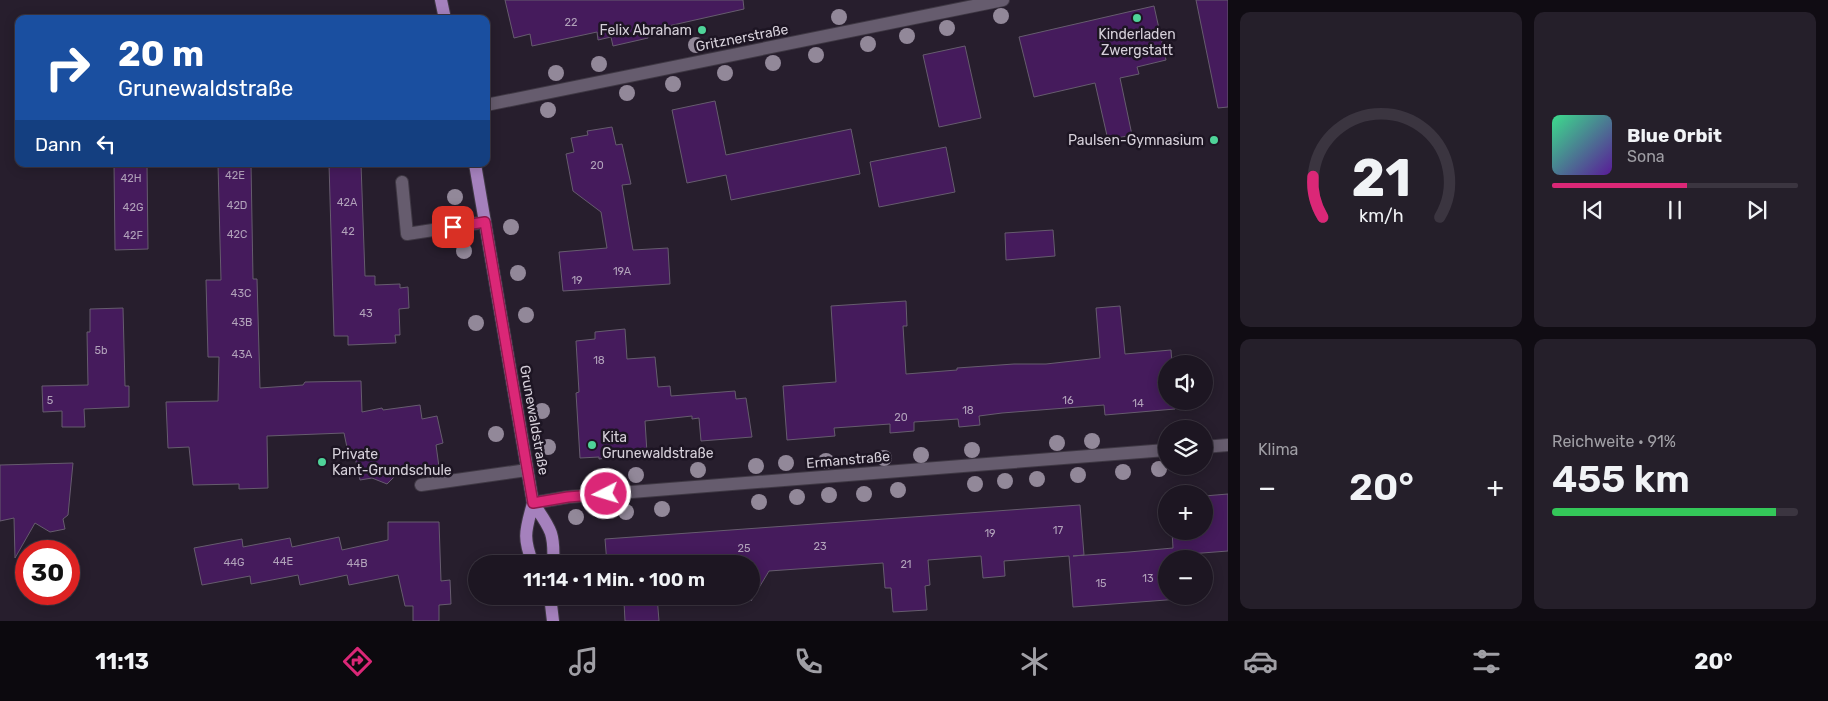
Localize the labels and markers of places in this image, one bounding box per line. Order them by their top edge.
marker: Kinderladen Zwergstatt [1131,12,1143,24]
place label: Felix Abraham [599,22,692,39]
marker: Felix Abraham [696,24,708,36]
place label: Kinderladen Zwergstatt [1098,26,1176,59]
place label: Paulsen-Gymnasium [1068,132,1204,149]
marker: Paulsen-Gymnasium [1208,134,1220,146]
pin [432,206,474,248]
place label: Kita Grunewaldstraße [602,429,714,462]
marker: Kita Grunewaldstraße [586,439,598,451]
place label: Private Kant-Grundschule [332,446,452,479]
marker: Private Kant-Grundschule [316,456,328,468]

